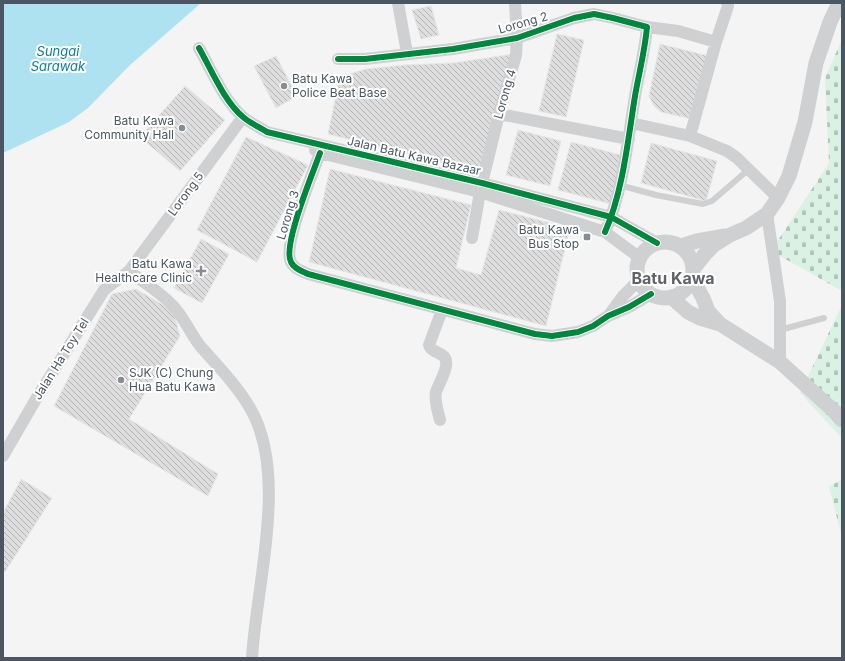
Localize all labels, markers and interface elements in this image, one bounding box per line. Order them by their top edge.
street label: Lorong 2 [496,8,549,37]
water label: Sungai Sarawak [31,43,86,74]
street label: Lorong 4 [490,67,519,120]
place label: Batu Kawa Police Beat Base [292,71,387,100]
marker: Batu Kawa Police Beat Base [279,81,289,91]
place label: Batu Kawa Community Hall [84,113,174,142]
marker: Batu Kawa Community Hall [177,123,187,133]
street label: Jalan Batu Kawa Bazaar [346,133,483,178]
street label: Lorong 5 [165,169,207,219]
street label: Lorong 3 [273,188,302,241]
place label: Batu Kawa Bus Stop [519,222,579,251]
marker: Batu Kawa Bus Stop [582,232,592,242]
place label: Batu Kawa Healthcare Clinic [95,256,192,285]
marker: Batu Kawa Healthcare Clinic [195,265,207,277]
district label: Batu Kawa [631,268,715,288]
street label: Jalan Ha Toy Tel [29,315,92,402]
place label: SJK (C) Chung Hua Batu Kawa [129,365,215,394]
marker: SJK (C) Chung Hua Batu Kawa [116,375,126,385]

